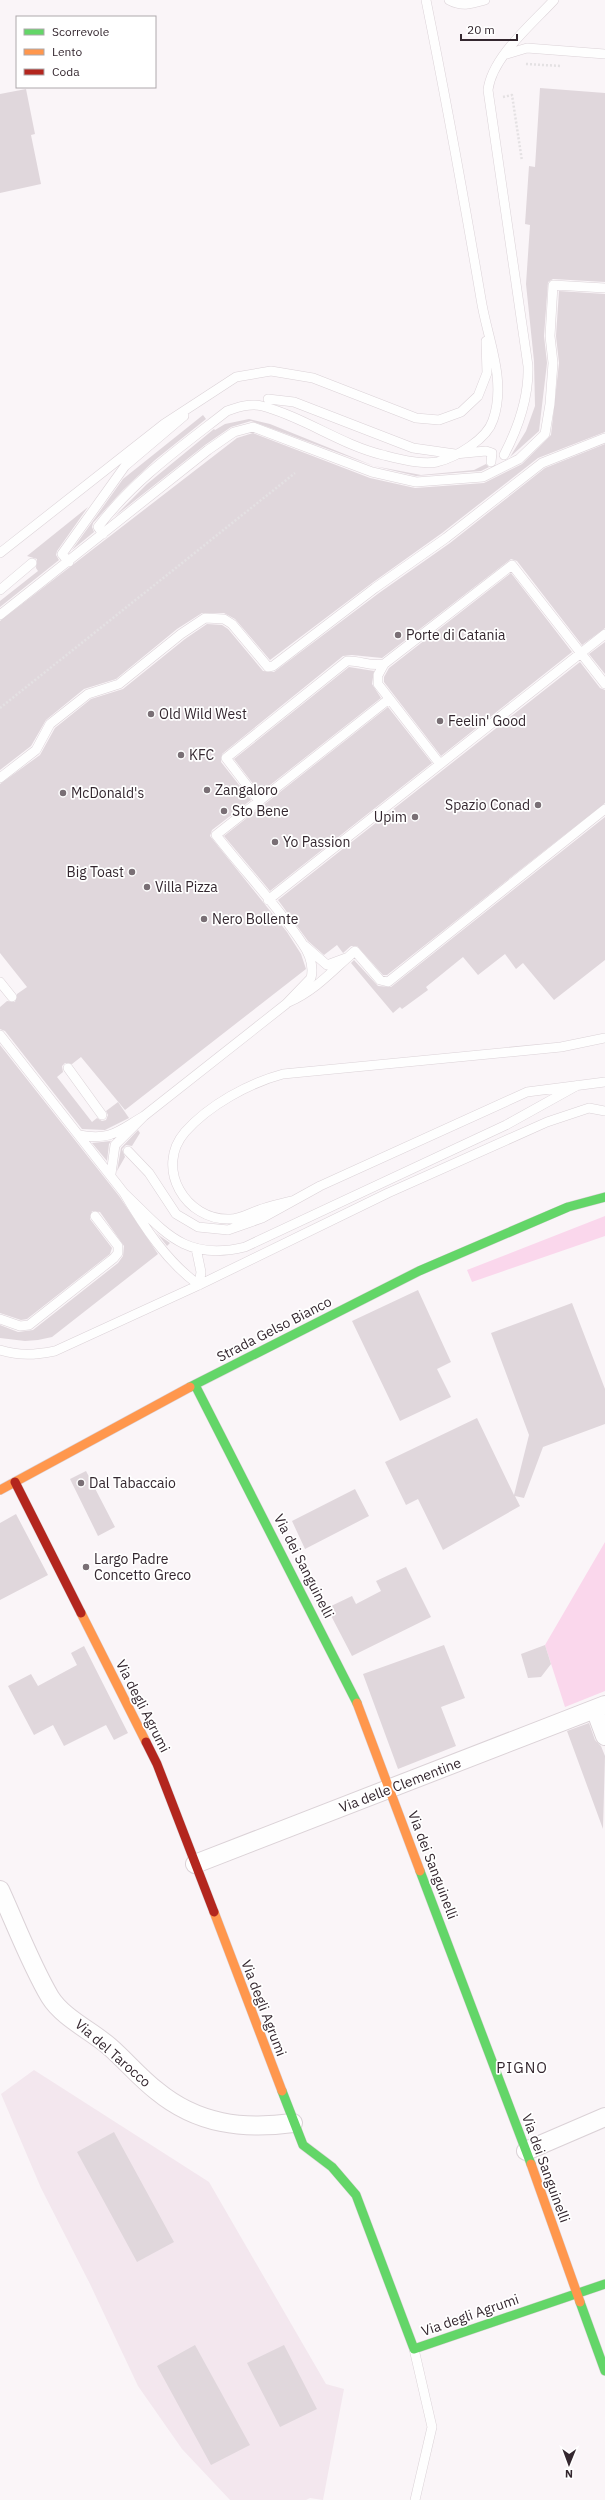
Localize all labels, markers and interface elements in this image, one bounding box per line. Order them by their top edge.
legend [16,16,156,88]
scale bar [461,16,517,42]
text: 20 m [467,22,495,37]
text: Scorrevole [52,24,110,39]
text: Lento [52,44,82,59]
text: Coda [52,64,80,79]
place label: Porte di Catania [406,626,506,644]
marker: Porte di Catania [393,630,403,640]
place label: Old Wild West [159,705,247,723]
marker: Old Wild West [146,709,156,719]
place label: Feelin' Good [448,712,526,730]
marker: Feelin' Good [435,716,445,726]
place label: KFC [189,746,214,764]
marker: KFC [176,750,186,760]
place label: Zangaloro [215,781,278,799]
place label: McDonald's [71,784,144,802]
marker: Zangaloro [202,785,212,795]
marker: McDonald's [58,788,68,798]
place label: Spazio Conad [445,796,530,814]
marker: Spazio Conad [533,800,543,810]
place label: Sto Bene [232,802,289,820]
marker: Sto Bene [219,806,229,816]
place label: Upim [374,808,407,826]
marker: Upim [410,812,420,822]
place label: Yo Passion [283,833,350,851]
marker: Yo Passion [270,837,280,847]
place label: Big Toast [67,863,124,881]
marker: Big Toast [127,867,137,877]
place label: Villa Pizza [155,878,218,896]
marker: Villa Pizza [142,882,152,892]
place label: Nero Bollente [212,910,299,928]
marker: Nero Bollente [199,914,209,924]
street label: Strada Gelso Bianco [214,1292,335,1366]
place label: Dal Tabaccaio [89,1474,176,1492]
marker: Dal Tabaccaio [76,1478,86,1488]
street label: Via dei Sanguinelli [270,1511,338,1621]
place label: Largo Padre Concetto Greco [94,1550,191,1584]
marker: Largo Padre Concetto Greco [81,1562,91,1572]
street label: Via degli Agrumi [112,1657,174,1755]
street label: Via delle Clementine [336,1753,464,1817]
street label: Via dei Sanguinelli [404,1808,462,1922]
street label: Via degli Agrumi [237,1957,291,2059]
street label: Via del Tarocco [71,2015,155,2091]
district label: PIGNO [496,2058,548,2077]
street label: Via dei Sanguinelli [518,2111,574,2225]
street label: Via degli Agrumi [419,2290,521,2340]
north arrow [549,2444,589,2484]
text: N [565,2467,573,2481]

